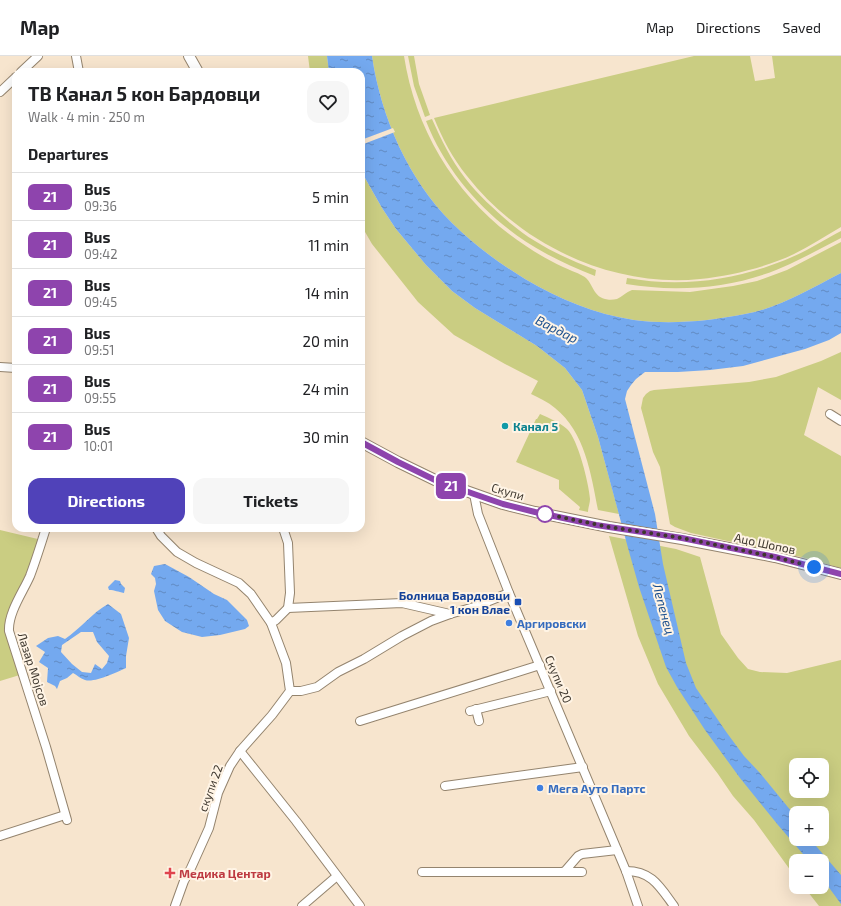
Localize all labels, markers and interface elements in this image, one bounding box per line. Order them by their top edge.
text: Map [20,16,60,39]
text: Map [646,19,674,36]
text: Directions [696,19,761,36]
text: Saved [783,19,821,36]
button: heart [307,81,349,123]
text: ТВ Канал 5 кон Бардовци [28,82,260,105]
text: Walk · 4 min · 250 m [28,109,145,125]
text: Departures [28,145,108,163]
text: Bus [84,180,110,198]
text: 21 [43,188,57,205]
text: 5 min [312,188,349,206]
text: 09:36 [84,198,117,214]
text: Bus [84,228,110,246]
text: 21 [43,236,57,253]
text: 11 min [308,236,349,254]
text: 09:42 [84,246,118,262]
text: Bus [84,276,110,294]
text: 21 [43,284,57,301]
text: 14 min [305,284,349,302]
text: 09:45 [84,294,117,310]
water label: Вардар [533,312,581,346]
text: Bus [84,324,110,342]
text: 21 [43,332,57,349]
text: 20 min [303,332,349,350]
text: 09:51 [84,342,115,358]
text: Bus [84,372,110,390]
text: 21 [43,380,57,397]
text: 24 min [302,380,349,398]
text: 09:55 [84,390,116,406]
place label: Канал 5 [513,419,558,433]
text: Bus [84,420,110,438]
marker: Канал 5 [500,421,510,431]
text: 21 [43,428,57,445]
text: 30 min [303,428,349,446]
text: 10:01 [84,438,113,454]
line badge: 21 [433,473,469,499]
text: 21 [444,477,458,494]
button: Directions [28,478,185,524]
button: Tickets [193,478,349,524]
street label: Скупи [490,480,526,503]
unlabelled marker [536,505,554,523]
street label: Ацо Шопов [733,530,797,556]
your location [804,557,824,577]
water label: Лепенец [649,581,678,636]
place label: Болница Бардовци 1 кон Влае [399,588,510,616]
marker: Болница Бардовци 1 кон Влае [513,597,523,607]
place label: Аргировски [517,616,586,630]
marker: Аргировски [504,618,514,628]
street label: Лазар Мојсов [15,631,52,708]
street label: Скупи 20 [542,653,575,705]
map controls [789,758,829,894]
button: locate [789,758,829,798]
street label: скупи 22 [195,762,226,814]
place label: Мега Ауто Партс [548,781,646,795]
marker: Мега Ауто Партс [535,783,545,793]
button: + [789,806,829,846]
button: − [789,854,829,894]
place label: Медика Центар [179,866,271,880]
marker: Медика Центар [164,867,176,879]

